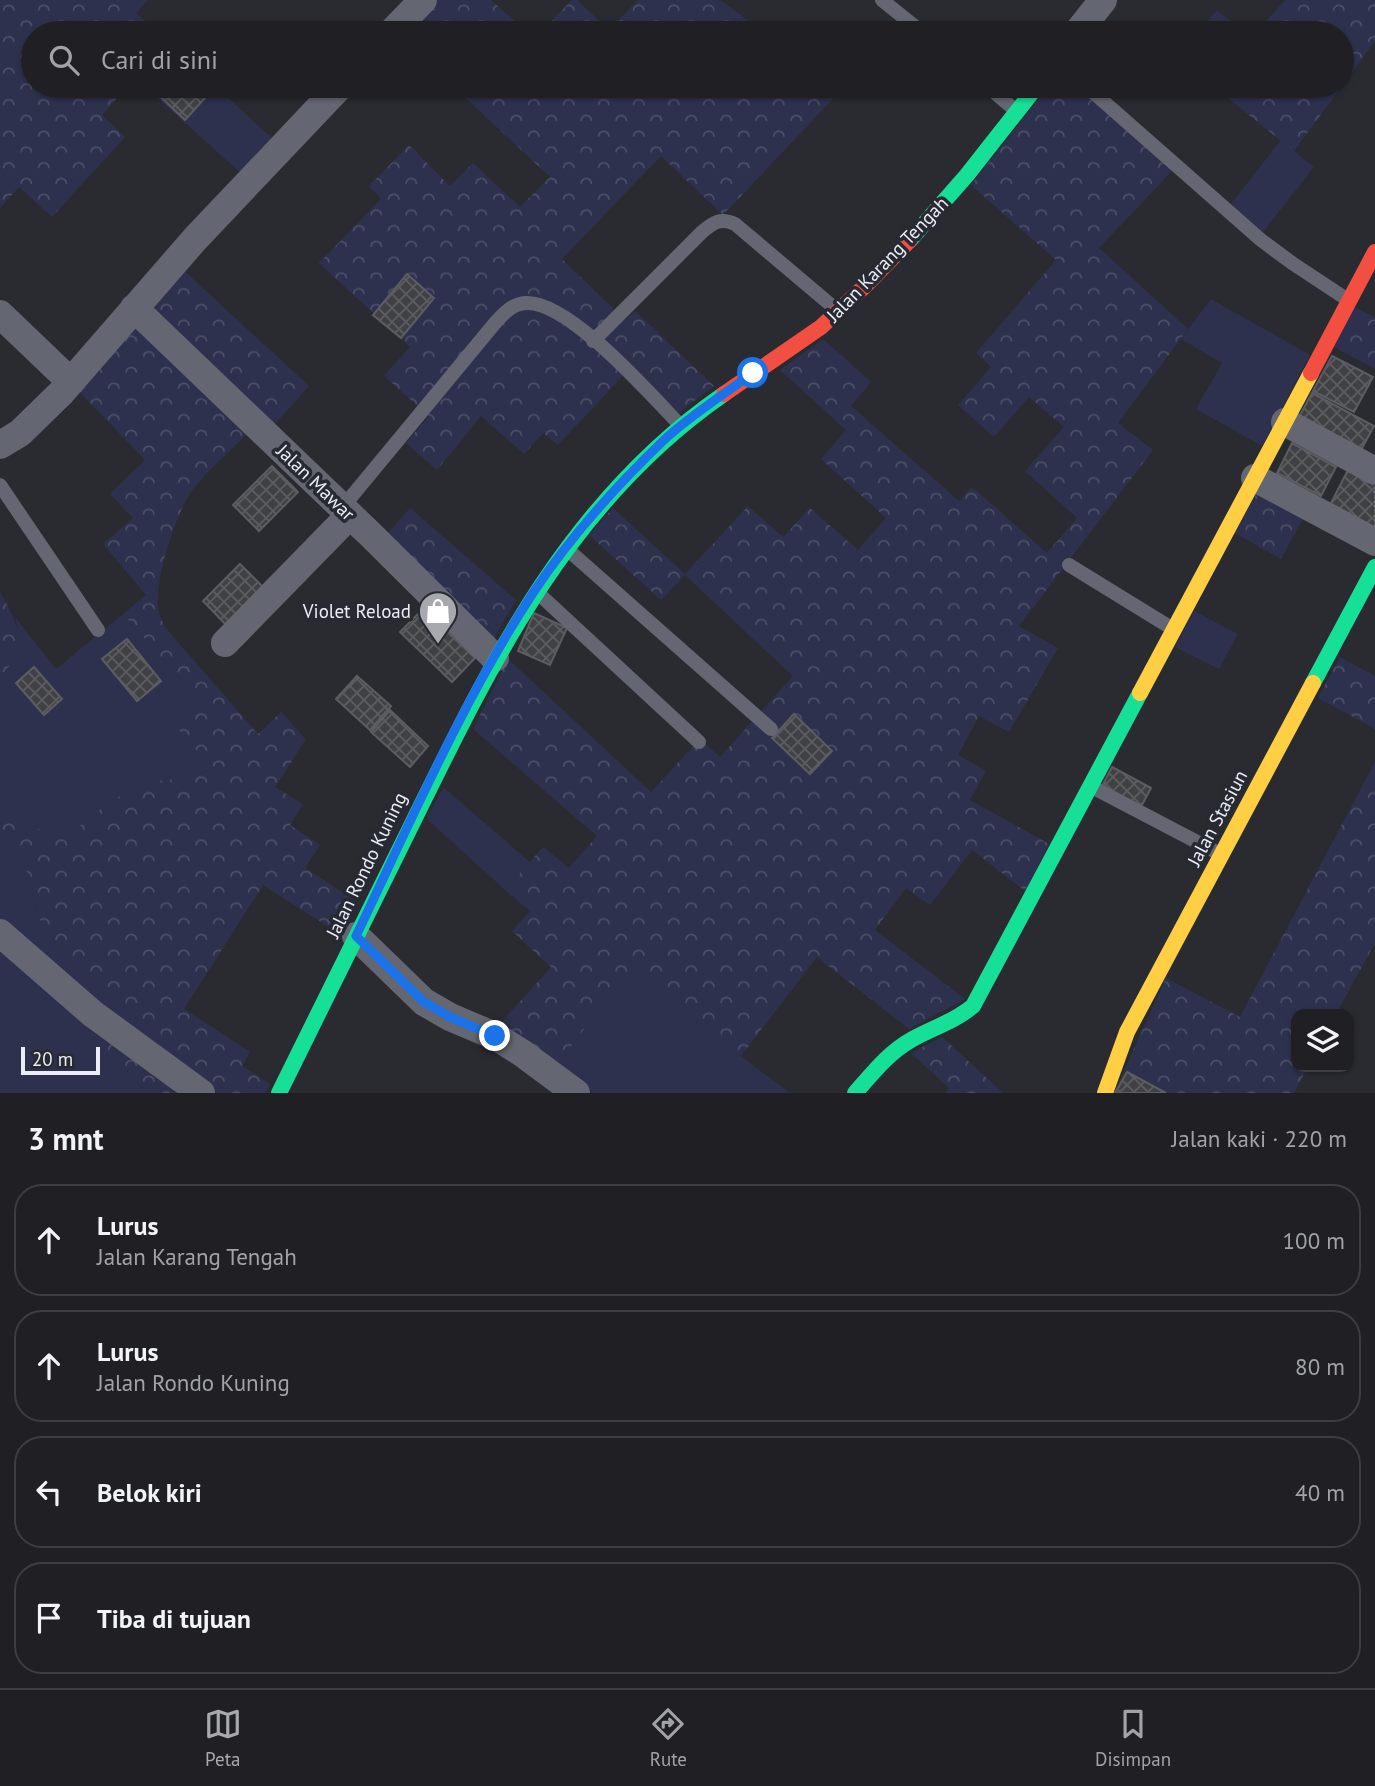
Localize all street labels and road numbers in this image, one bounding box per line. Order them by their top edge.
street label: Jalan Karang Tengah [820,191,953,327]
street label: Jalan Mawar [271,438,361,526]
street label: Jalan Stasiun [1181,766,1252,871]
street label: Jalan Rondo Kuning [320,788,412,943]

